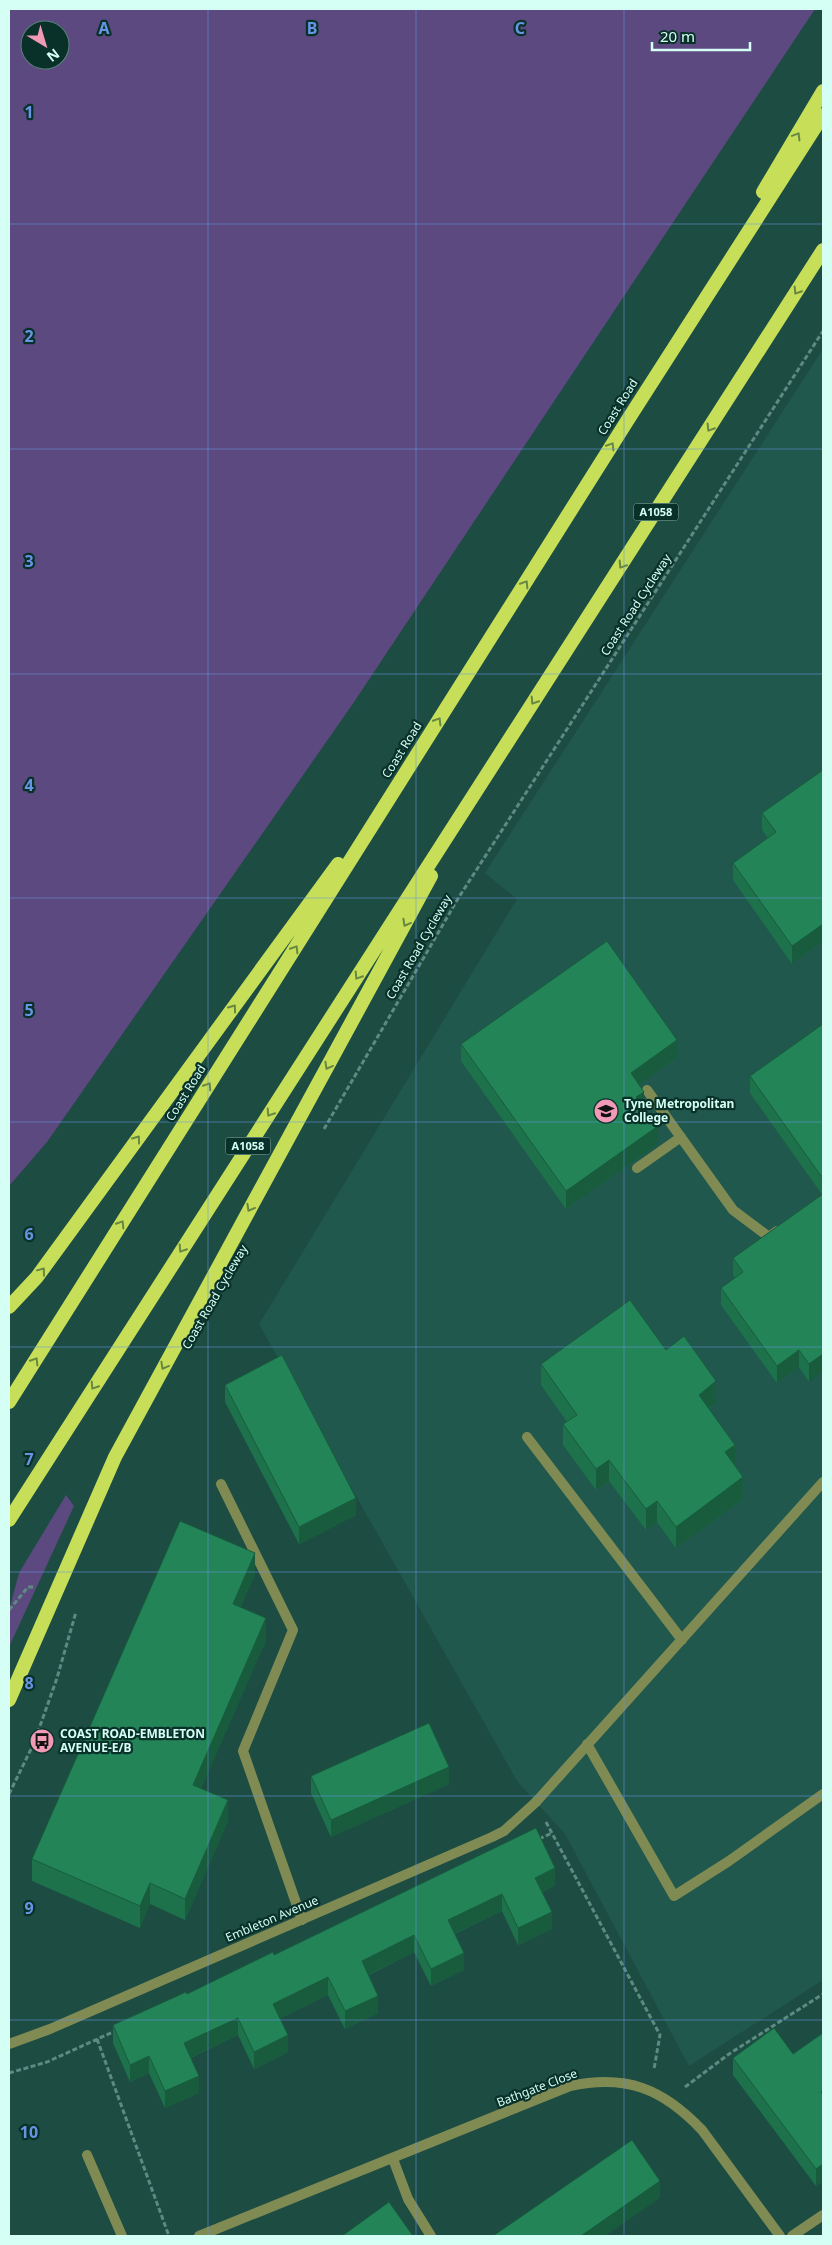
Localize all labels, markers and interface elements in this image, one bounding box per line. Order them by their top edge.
text: A [98,17,110,39]
text: B [307,17,317,39]
text: C [515,17,525,39]
north arrow [20,20,70,70]
scale bar [652,20,750,52]
text: 20 m [660,26,695,46]
text: N [43,45,64,67]
text: 1 [24,101,34,123]
one-way arrow [790,132,800,141]
one-way arrow [794,285,803,295]
text: 2 [24,325,34,347]
street label: Coast Road [594,375,642,438]
one-way arrow [707,422,716,432]
one-way arrow [605,443,614,452]
road number: A1058 [634,504,678,520]
text: 3 [24,550,34,572]
street label: Coast Road Cycleway [596,550,675,659]
one-way arrow [619,559,628,568]
one-way arrow [518,580,528,589]
one-way arrow [531,696,540,705]
street label: Coast Road [378,718,426,781]
one-way arrow [432,718,441,727]
text: 4 [24,774,34,796]
street label: Coast Road Cycleway [382,891,456,1002]
one-way arrow [402,918,412,927]
one-way arrow [288,945,298,954]
one-way arrow [354,970,364,979]
text: 5 [24,999,34,1021]
one-way arrow [227,1004,236,1014]
one-way arrow [324,1060,334,1069]
street label: Coast Road [162,1061,210,1124]
one-way arrow [202,1083,211,1092]
place label: Tyne Metropolitan College [624,1095,734,1126]
school or university icon: Tyne Metropolitan College [593,1098,619,1124]
one-way arrow [267,1107,276,1116]
one-way arrow [131,1136,141,1145]
road number: A1058 [226,1138,270,1154]
one-way arrow [246,1203,256,1212]
one-way arrow [115,1220,125,1229]
text: 6 [24,1223,34,1245]
street label: Coast Road Cycleway [178,1241,252,1352]
one-way arrow [179,1244,188,1253]
one-way arrow [36,1268,44,1277]
one-way arrow [28,1358,38,1367]
one-way arrow [160,1361,170,1370]
one-way arrow [91,1381,101,1390]
text: 7 [24,1448,34,1470]
text: 8 [24,1672,34,1694]
place label: COAST ROAD-EMBLETON AVENUE-E/B [60,1725,205,1756]
bus stop icon: COAST ROAD-EMBLETON AVENUE-E/B [29,1728,55,1754]
street label: Embleton Avenue [223,1891,321,1946]
text: 9 [24,1897,34,1919]
street label: Bathgate Close [494,2064,580,2111]
text: 10 [20,2121,38,2143]

